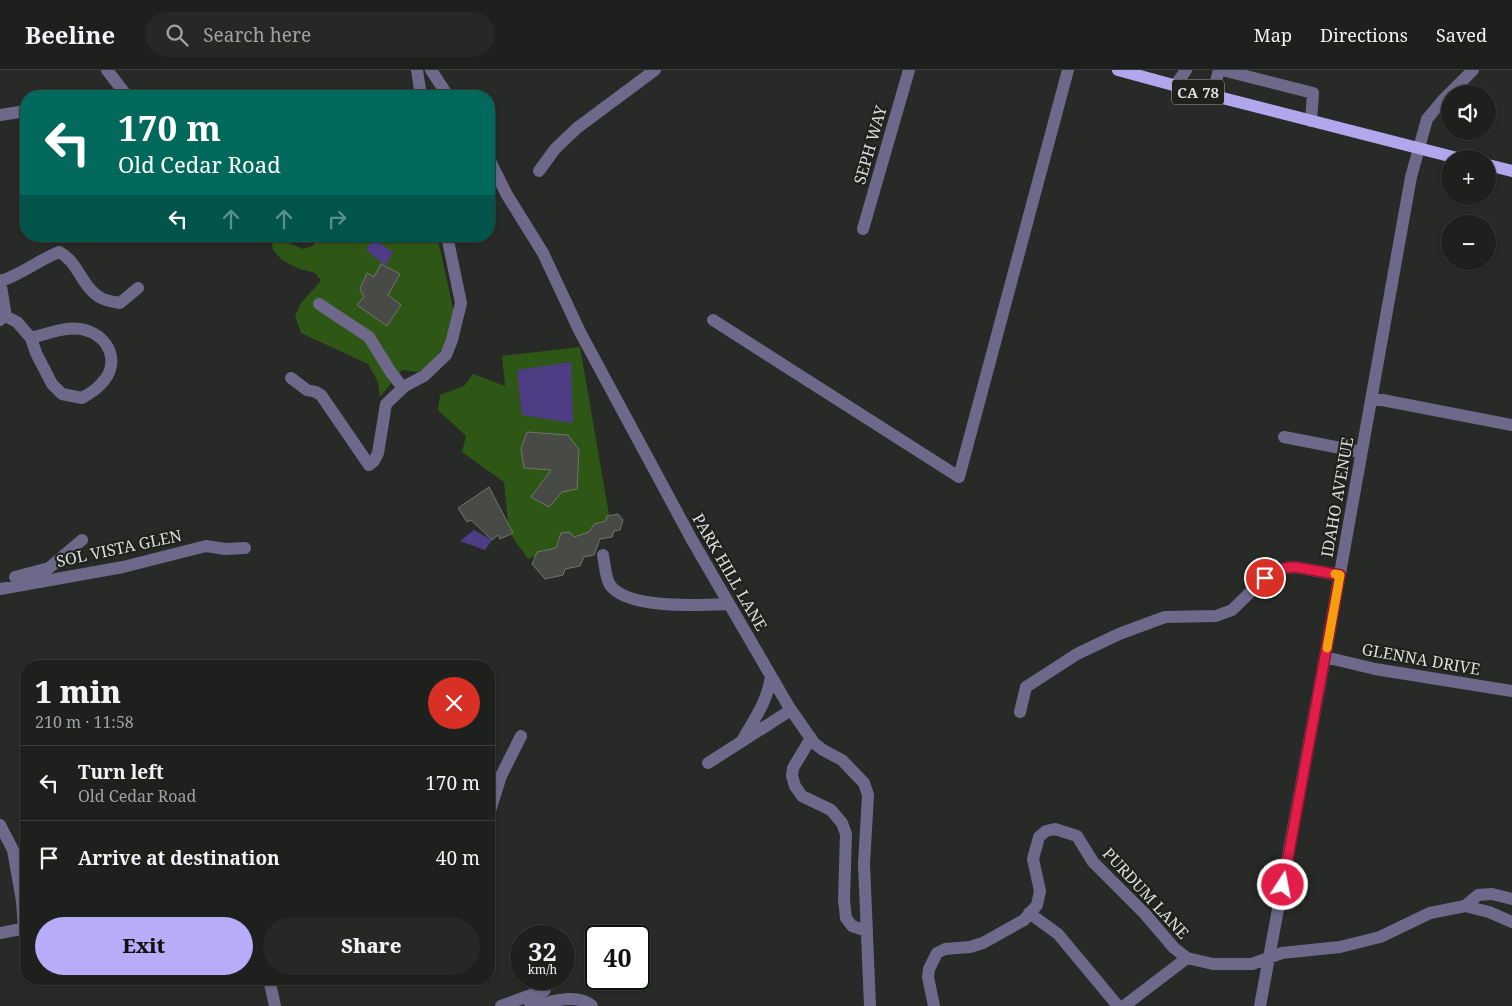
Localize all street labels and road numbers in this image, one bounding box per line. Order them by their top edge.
road number: CA 78 [1172,80,1224,104]
street label: SEPH WAY [848,102,892,187]
street label: IDAHO AVENUE [1316,435,1358,559]
street label: PARK HILL LANE [687,509,773,635]
street label: SOL VISTA GLEN [54,524,184,572]
street label: GLENNA DRIVE [1360,638,1482,680]
street label: PURDUM LANE [1098,843,1194,943]

